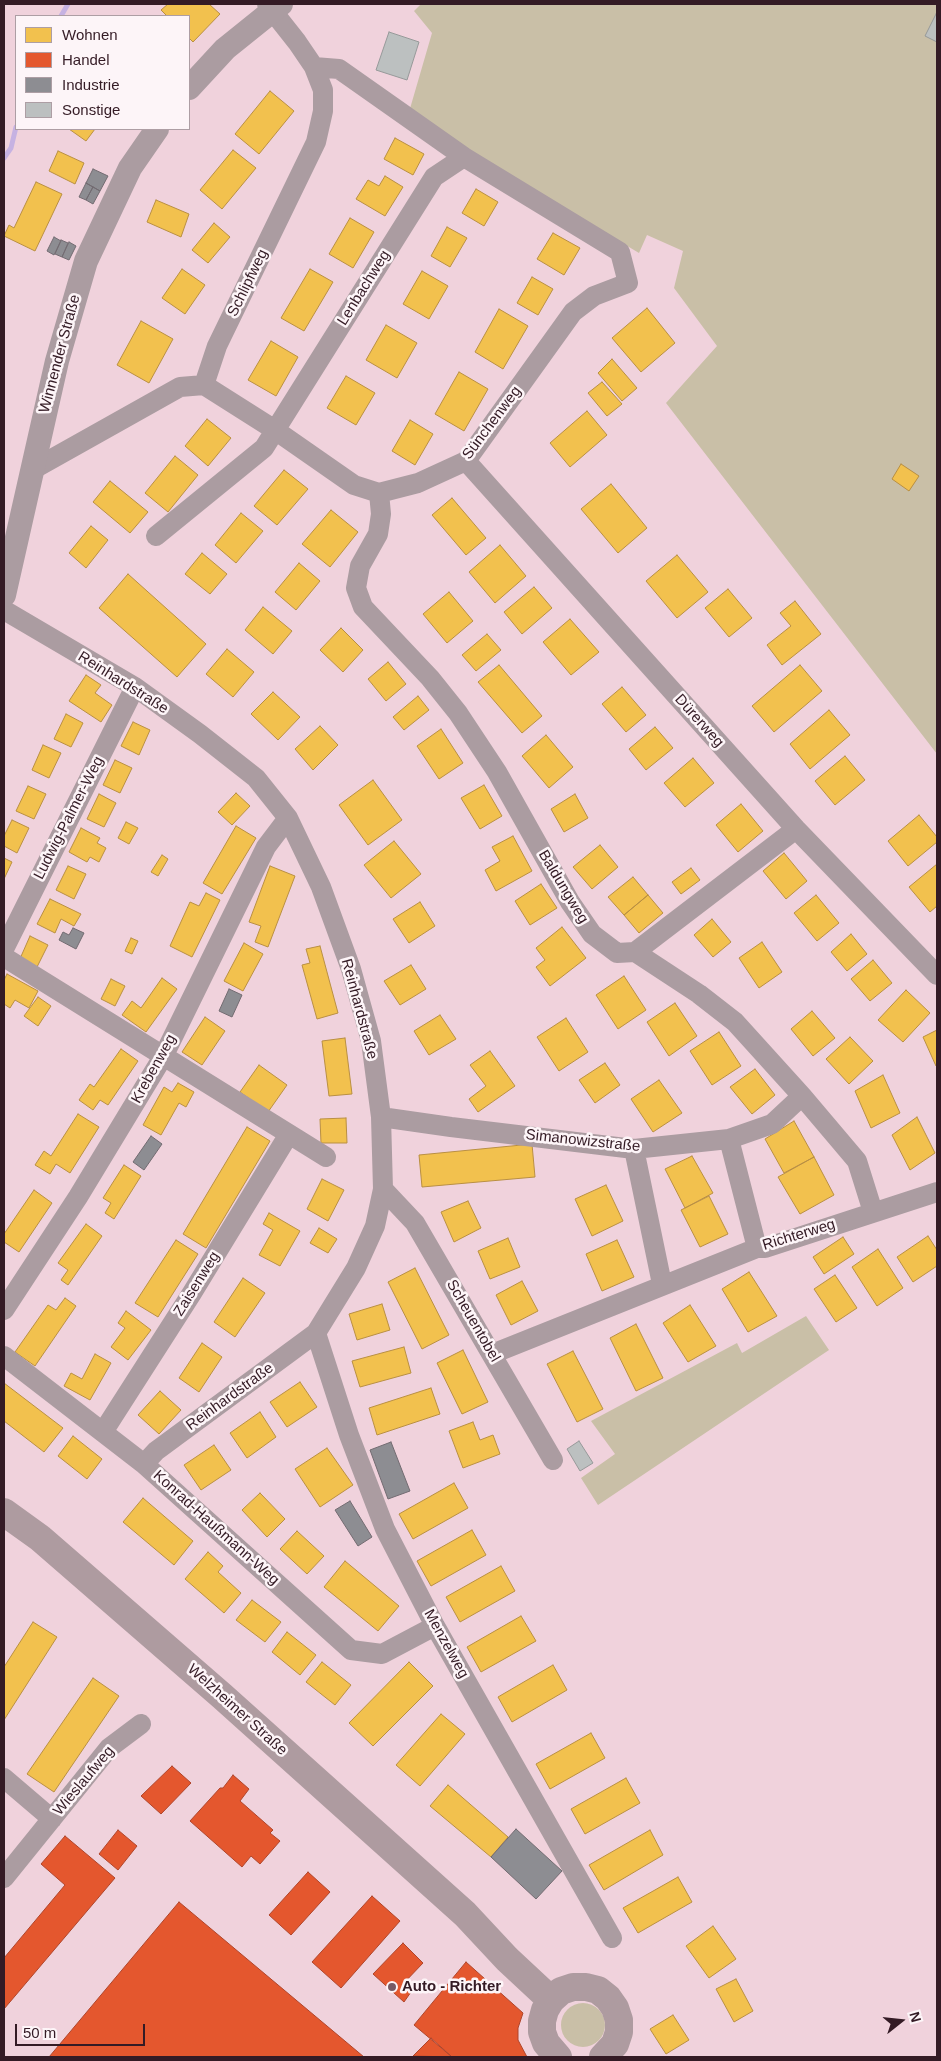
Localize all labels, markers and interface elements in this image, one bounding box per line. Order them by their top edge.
legend [15,15,190,130]
text: Wohnen [62,26,118,43]
text: Handel [62,51,110,68]
text: Industrie [62,76,120,93]
text: Sonstige [62,101,120,118]
street label: Schlipfweg [224,246,272,320]
street label: Lenbachweg [334,247,394,329]
street label: Winnender Straße [36,293,84,415]
street label: Sünchenweg [459,383,525,463]
street label: Reinhardstraße [74,648,172,718]
street label: Dürerweg [671,691,727,751]
street label: Ludwig-Palmer-Weg [30,754,108,882]
street label: Baldungweg [534,847,592,927]
street label: Reinhardstraße [337,957,381,1061]
street label: Krebenweg [128,1031,180,1107]
street label: Simanowizstraße [525,1126,641,1156]
street label: Richterweg [760,1215,838,1255]
street label: Zaisenweg [170,1248,224,1320]
street label: Scheuentobel [442,1277,504,1365]
street label: Reinhardstraße [183,1359,277,1435]
street label: Konrad-Haußmann-Weg [149,1467,283,1589]
street label: Menzelweg [420,1606,472,1682]
street label: Welzheimer Straße [183,1660,291,1760]
street label: Wieslaufweg [50,1743,118,1819]
place label: Auto - Richter [402,1978,501,1996]
marker: Auto - Richter [386,1981,398,1993]
north arrow [876,1996,926,2046]
text: N [906,2010,925,2024]
scale bar [18,2014,148,2046]
text: 50 m [23,2024,56,2041]

